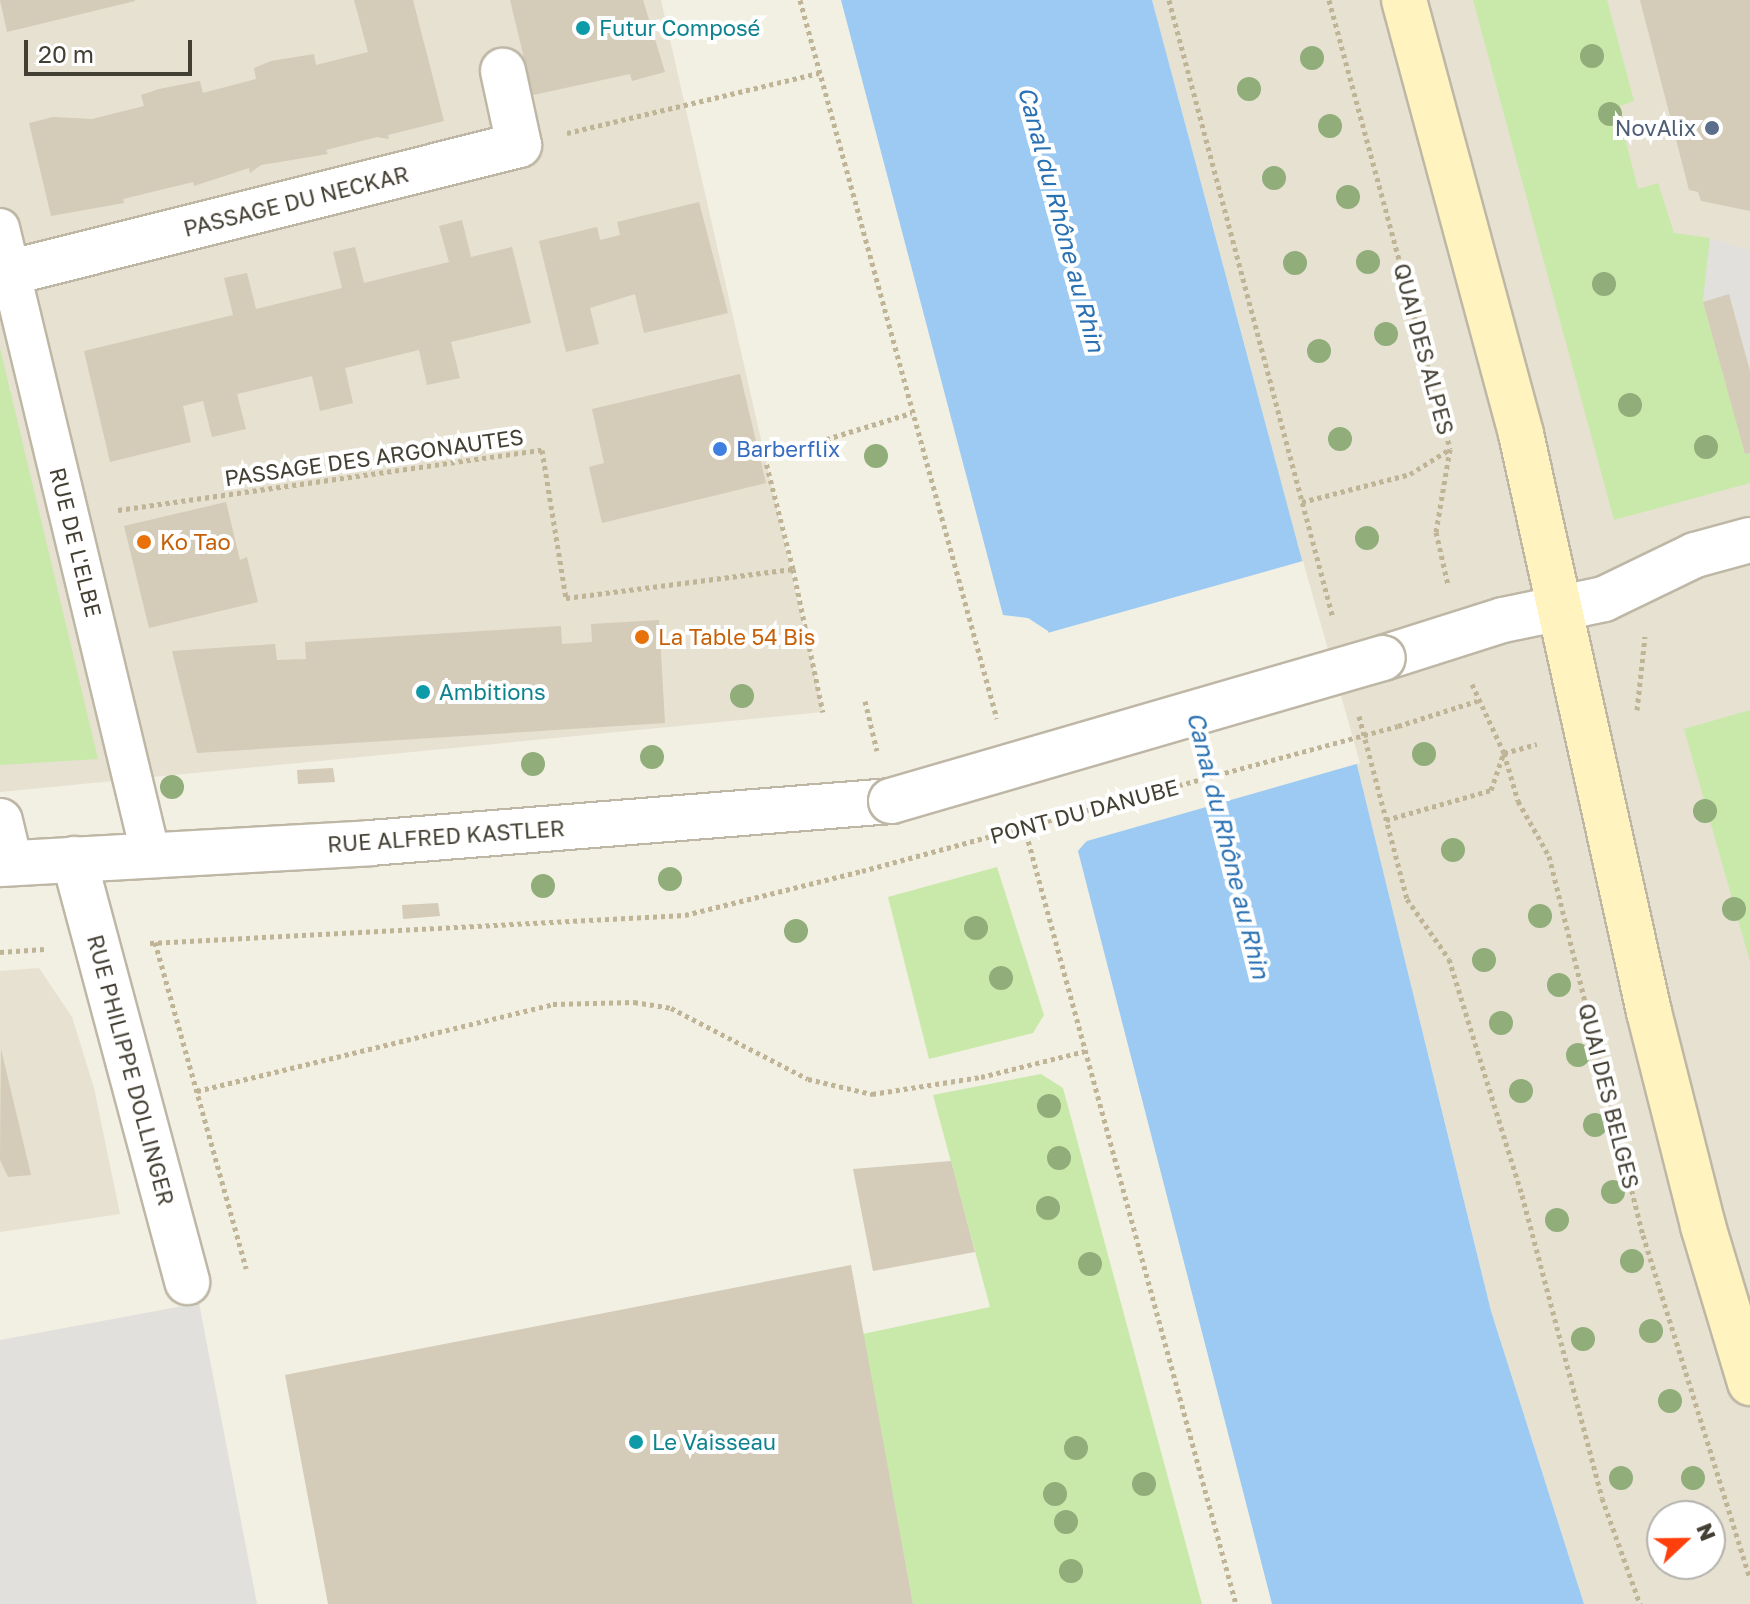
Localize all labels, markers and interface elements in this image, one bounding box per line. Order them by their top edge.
place label: Futur Composé [599,15,760,41]
marker: Futur Composé [574,19,592,37]
scale bar [28,24,196,74]
text: 20 m [38,39,94,68]
water label: Canal du Rhône au Rhin [1013,83,1111,355]
place label: NovAlix [1615,115,1696,141]
marker: NovAlix [1703,119,1721,137]
street label: PASSAGE DU NECKAR [181,160,411,242]
street label: QUAI DES ALPES [1388,260,1460,438]
street label: PASSAGE DES ARGONAUTES [223,423,525,491]
place label: Barberflix [736,436,840,462]
marker: Barberflix [711,440,729,458]
street label: RUE DE L'ELBE [45,464,107,620]
place label: Ko Tao [160,529,231,555]
marker: Ko Tao [135,533,153,551]
place label: La Table 54 Bis [658,624,815,650]
marker: La Table 54 Bis [633,628,651,646]
place label: Ambitions [439,679,546,705]
marker: Ambitions [414,683,432,701]
water label: Canal du Rhône au Rhin [1182,709,1276,981]
street label: PONT DU DANUBE [987,773,1181,849]
street label: RUE ALFRED KASTLER [326,815,566,857]
street label: RUE PHILIPPE DOLLINGER [82,932,180,1208]
street label: QUAI DES BELGES [1573,1001,1645,1191]
place label: Le Vaisseau [652,1429,776,1455]
marker: Le Vaisseau [627,1433,645,1451]
north arrow [1646,1500,1726,1580]
text: N [1691,1519,1723,1544]

